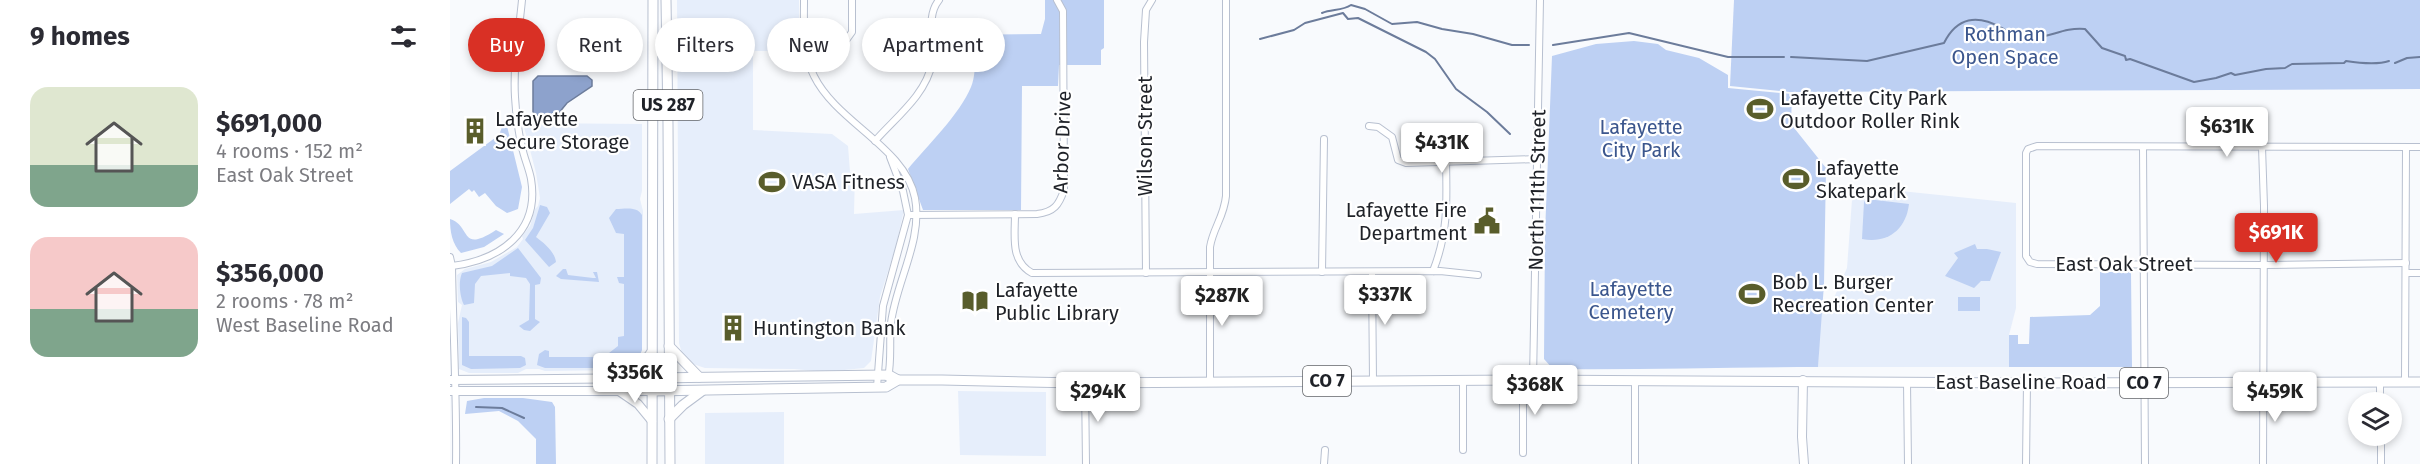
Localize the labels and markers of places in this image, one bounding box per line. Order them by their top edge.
place label: Lafayette City Park Outdoor Roller Rink [1780,86,1960,133]
sports icon: Lafayette City Park Outdoor Roller Rink [1745,94,1775,124]
place label: Lafayette Secure Storage [495,107,629,154]
pin: $631K [2185,107,2269,158]
building icon: Lafayette Secure Storage [460,116,490,146]
pin: $431K [1400,123,1484,174]
place label: Lafayette Skatepark [1816,156,1907,203]
sports icon: Lafayette Skatepark [1781,164,1811,194]
sports icon: VASA Fitness [757,167,787,197]
place label: VASA Fitness [792,170,905,194]
place label: Lafayette Fire Department [1346,198,1468,245]
public building icon: Lafayette Fire Department [1472,206,1502,236]
pin: $691K [2234,213,2318,264]
place label: Bob L. Burger Recreation Center [1772,270,1934,317]
pin: $337K [1343,275,1427,326]
pin: $287K [1180,276,1264,327]
place label: Lafayette Public Library [995,278,1119,325]
sports icon: Bob L. Burger Recreation Center [1737,279,1767,309]
library icon: Lafayette Public Library [960,286,990,316]
building icon: Huntington Bank [718,313,748,343]
place label: Huntington Bank [753,316,906,340]
pin: $356K [593,353,677,404]
pin: $368K [1493,365,1577,416]
pin: $294K [1056,372,1140,423]
pin: $459K [2233,372,2317,423]

